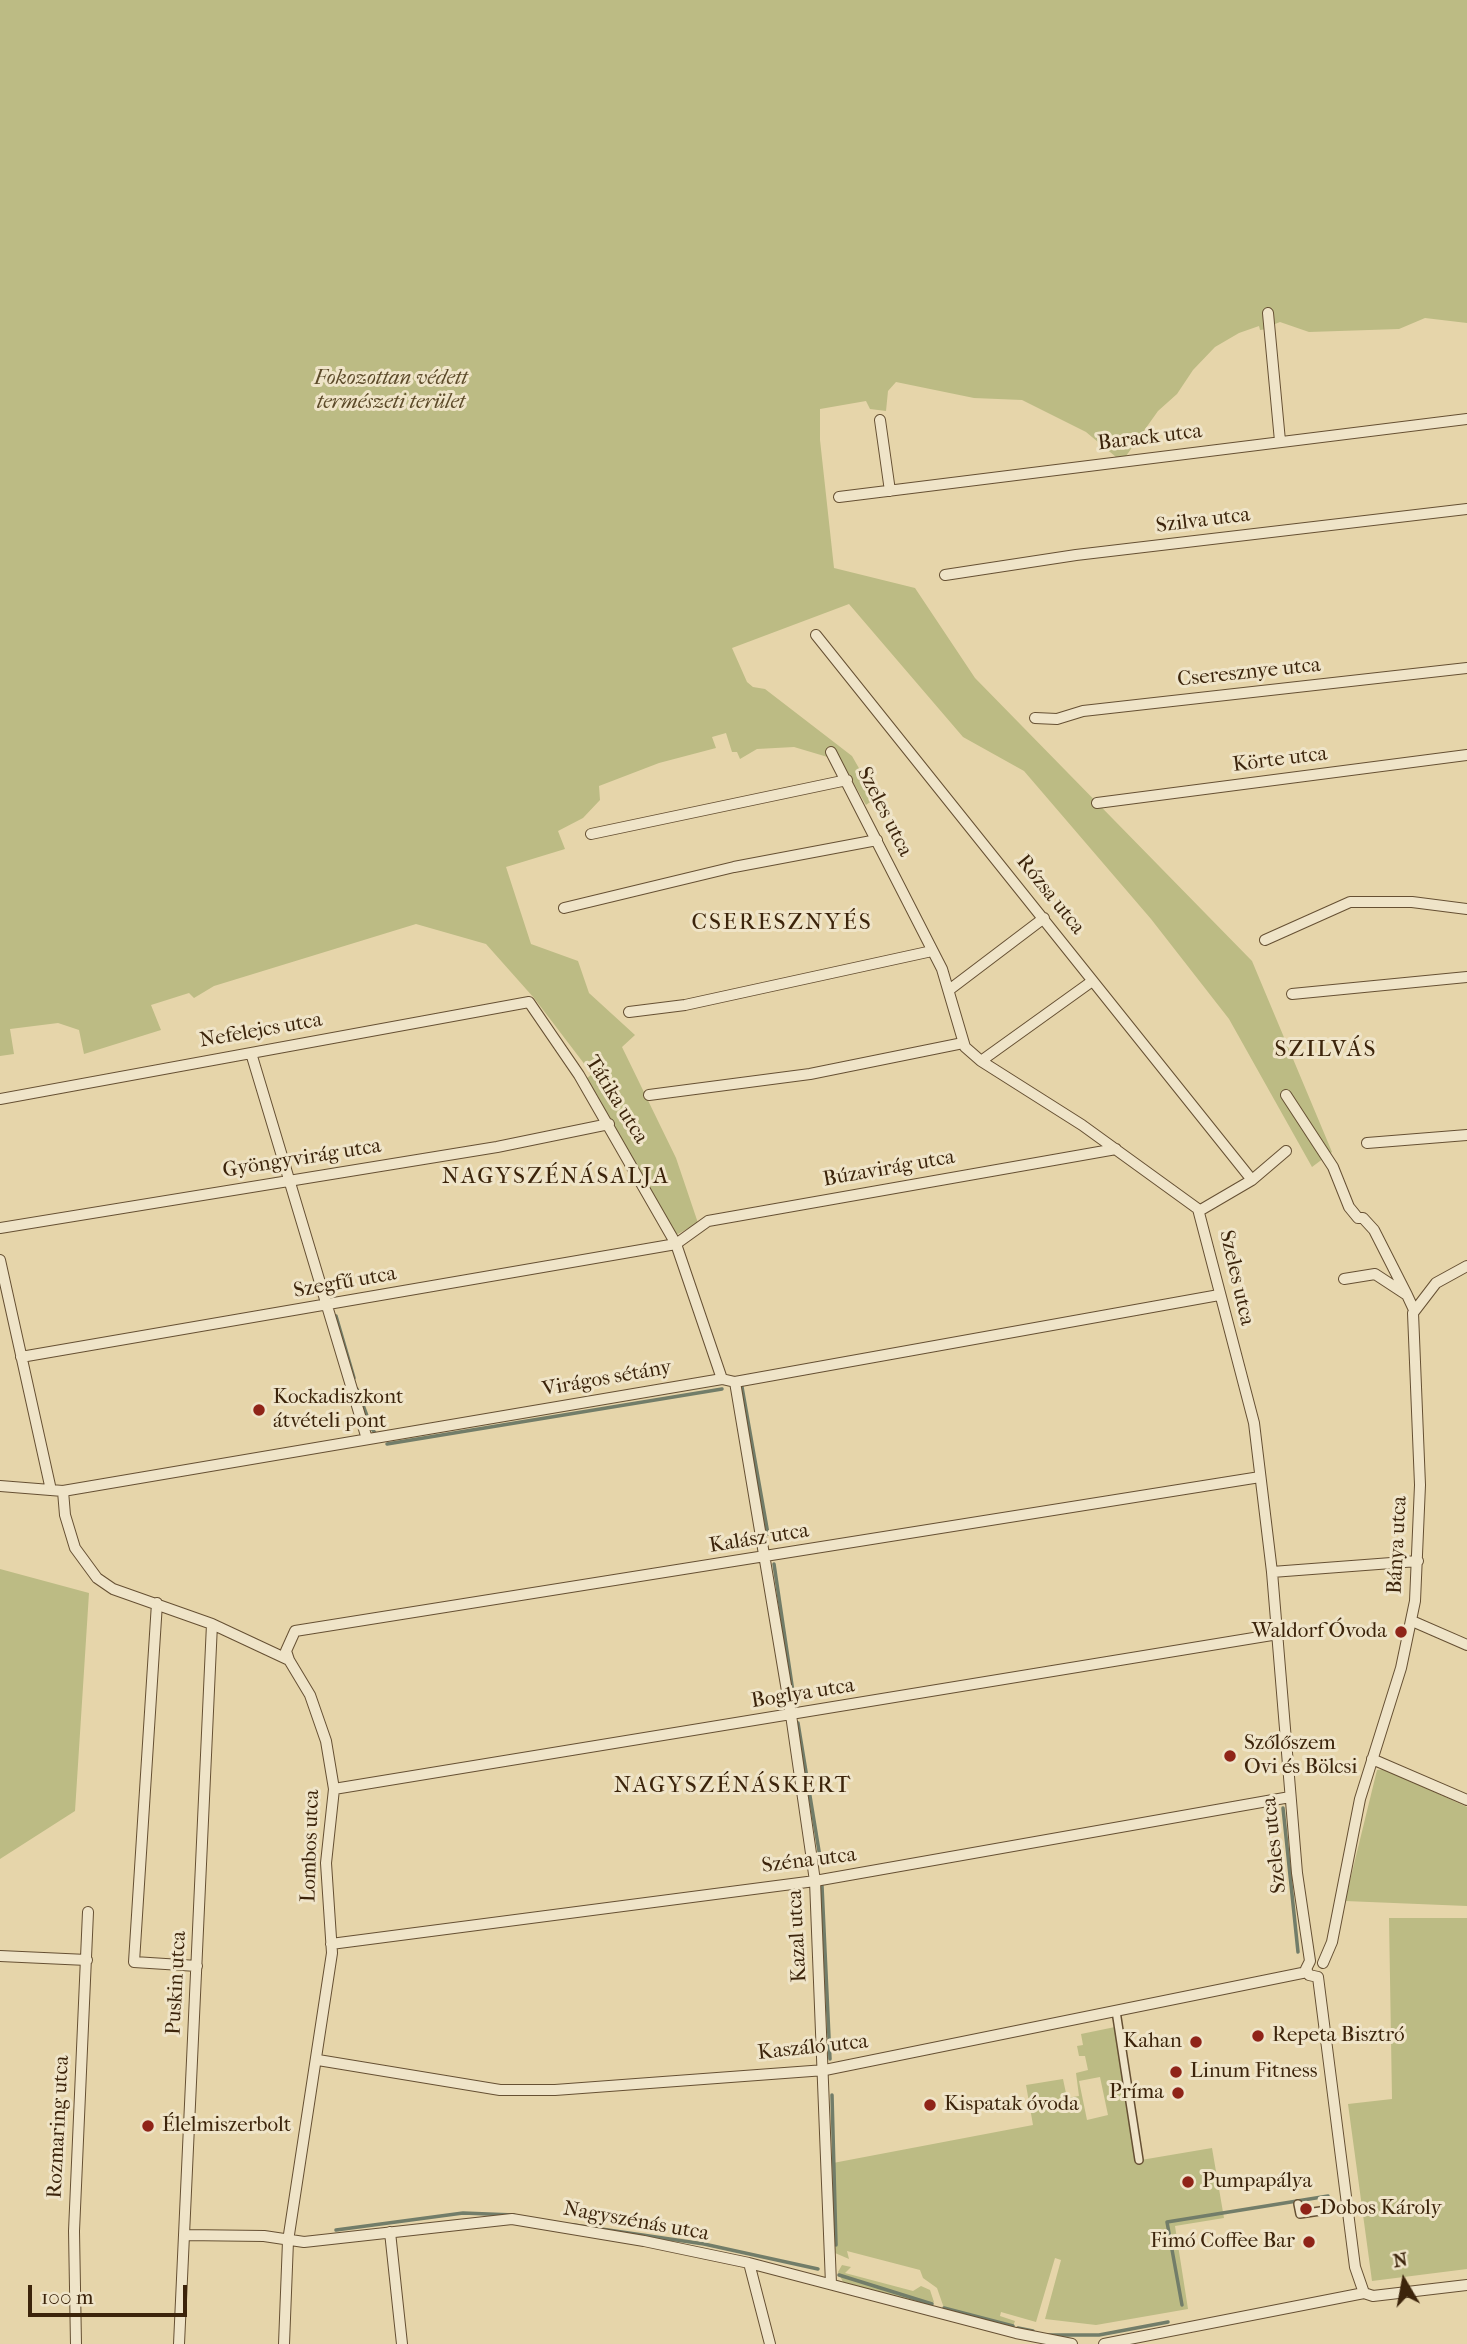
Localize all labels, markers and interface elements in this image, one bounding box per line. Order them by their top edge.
park label: Fokozottan védett természeti terület [314,366,468,416]
street label: Barack utca [1096,419,1204,457]
street label: Szilva utca [1154,503,1252,539]
street label: Cseresznye utca [1176,653,1322,693]
street label: Körte utca [1231,742,1329,778]
street label: Szeles utca [851,763,917,861]
street label: Rózsa utca [1010,850,1090,940]
district label: CSERESZNYÉS [693,909,871,937]
street label: Nefelejcs utca [198,1008,324,1054]
district label: SZILVÁS [1275,1036,1377,1064]
street label: Tátika utca [579,1051,653,1149]
street label: Gyöngyvirág utca [221,1134,383,1184]
street label: Búzavirág utca [821,1145,957,1193]
district label: NAGYSZÉNÁSALJA [444,1163,668,1191]
street label: Szeles utca [1213,1228,1259,1328]
street label: Szegfű utca [292,1262,398,1304]
street label: Virágos sétány [541,1355,673,1403]
place label: Kockadiszkont átvételi pont [273,1385,403,1435]
marker: Kockadiszkont átvételi pont [251,1402,267,1418]
street label: Bánya utca [1383,1495,1413,1595]
street label: Kalász utca [707,1519,811,1559]
place label: Waldorf Óvoda [1252,1619,1387,1645]
marker: Waldorf Óvoda [1393,1624,1409,1640]
street label: Boglya utca [750,1673,856,1715]
place label: Szőlőszem Ovi és Bölcsi [1244,1731,1358,1781]
marker: Szőlőszem Ovi és Bölcsi [1222,1748,1238,1764]
district label: NAGYSZÉNÁSKERT [615,1772,851,1800]
street label: Lombos utca [296,1789,326,1903]
street label: Szeles utca [1257,1795,1293,1895]
street label: Széna utca [760,1843,858,1879]
street label: Kazal utca [783,1889,813,1983]
street label: Puskin utca [162,1930,192,2036]
place label: Repeta Bisztró [1272,2023,1405,2049]
marker: Repeta Bisztró [1250,2028,1266,2044]
place label: Kahan [1123,2029,1182,2055]
street label: Kaszáló utca [756,2030,870,2066]
marker: Kahan [1188,2034,1204,2050]
street label: Rozmaring utca [43,2055,75,2199]
place label: Linum Fitness [1190,2059,1317,2085]
marker: Linum Fitness [1168,2064,1184,2080]
place label: Príma [1109,2080,1164,2106]
marker: Príma [1170,2085,1186,2101]
place label: Kispatak óvoda [944,2092,1079,2118]
marker: Kispatak óvoda [922,2097,938,2113]
place label: Élelmiszerbolt [162,2113,291,2139]
marker: Élelmiszerbolt [140,2118,156,2134]
place label: Pumpapálya [1202,2169,1312,2195]
marker: Pumpapálya [1180,2174,1196,2190]
place label: Dobos Károly [1320,2196,1442,2222]
street label: Nagyszénás utca [561,2197,711,2247]
marker: Dobos Károly [1298,2201,1314,2217]
place label: Fimó Coffee Bar [1150,2229,1295,2255]
marker: Fimó Coffee Bar [1301,2234,1317,2250]
north arrow [1369,2246,1439,2316]
text: N [1391,2248,1409,2272]
scale bar [32,2270,191,2314]
text: 100 m [41,2285,94,2309]

